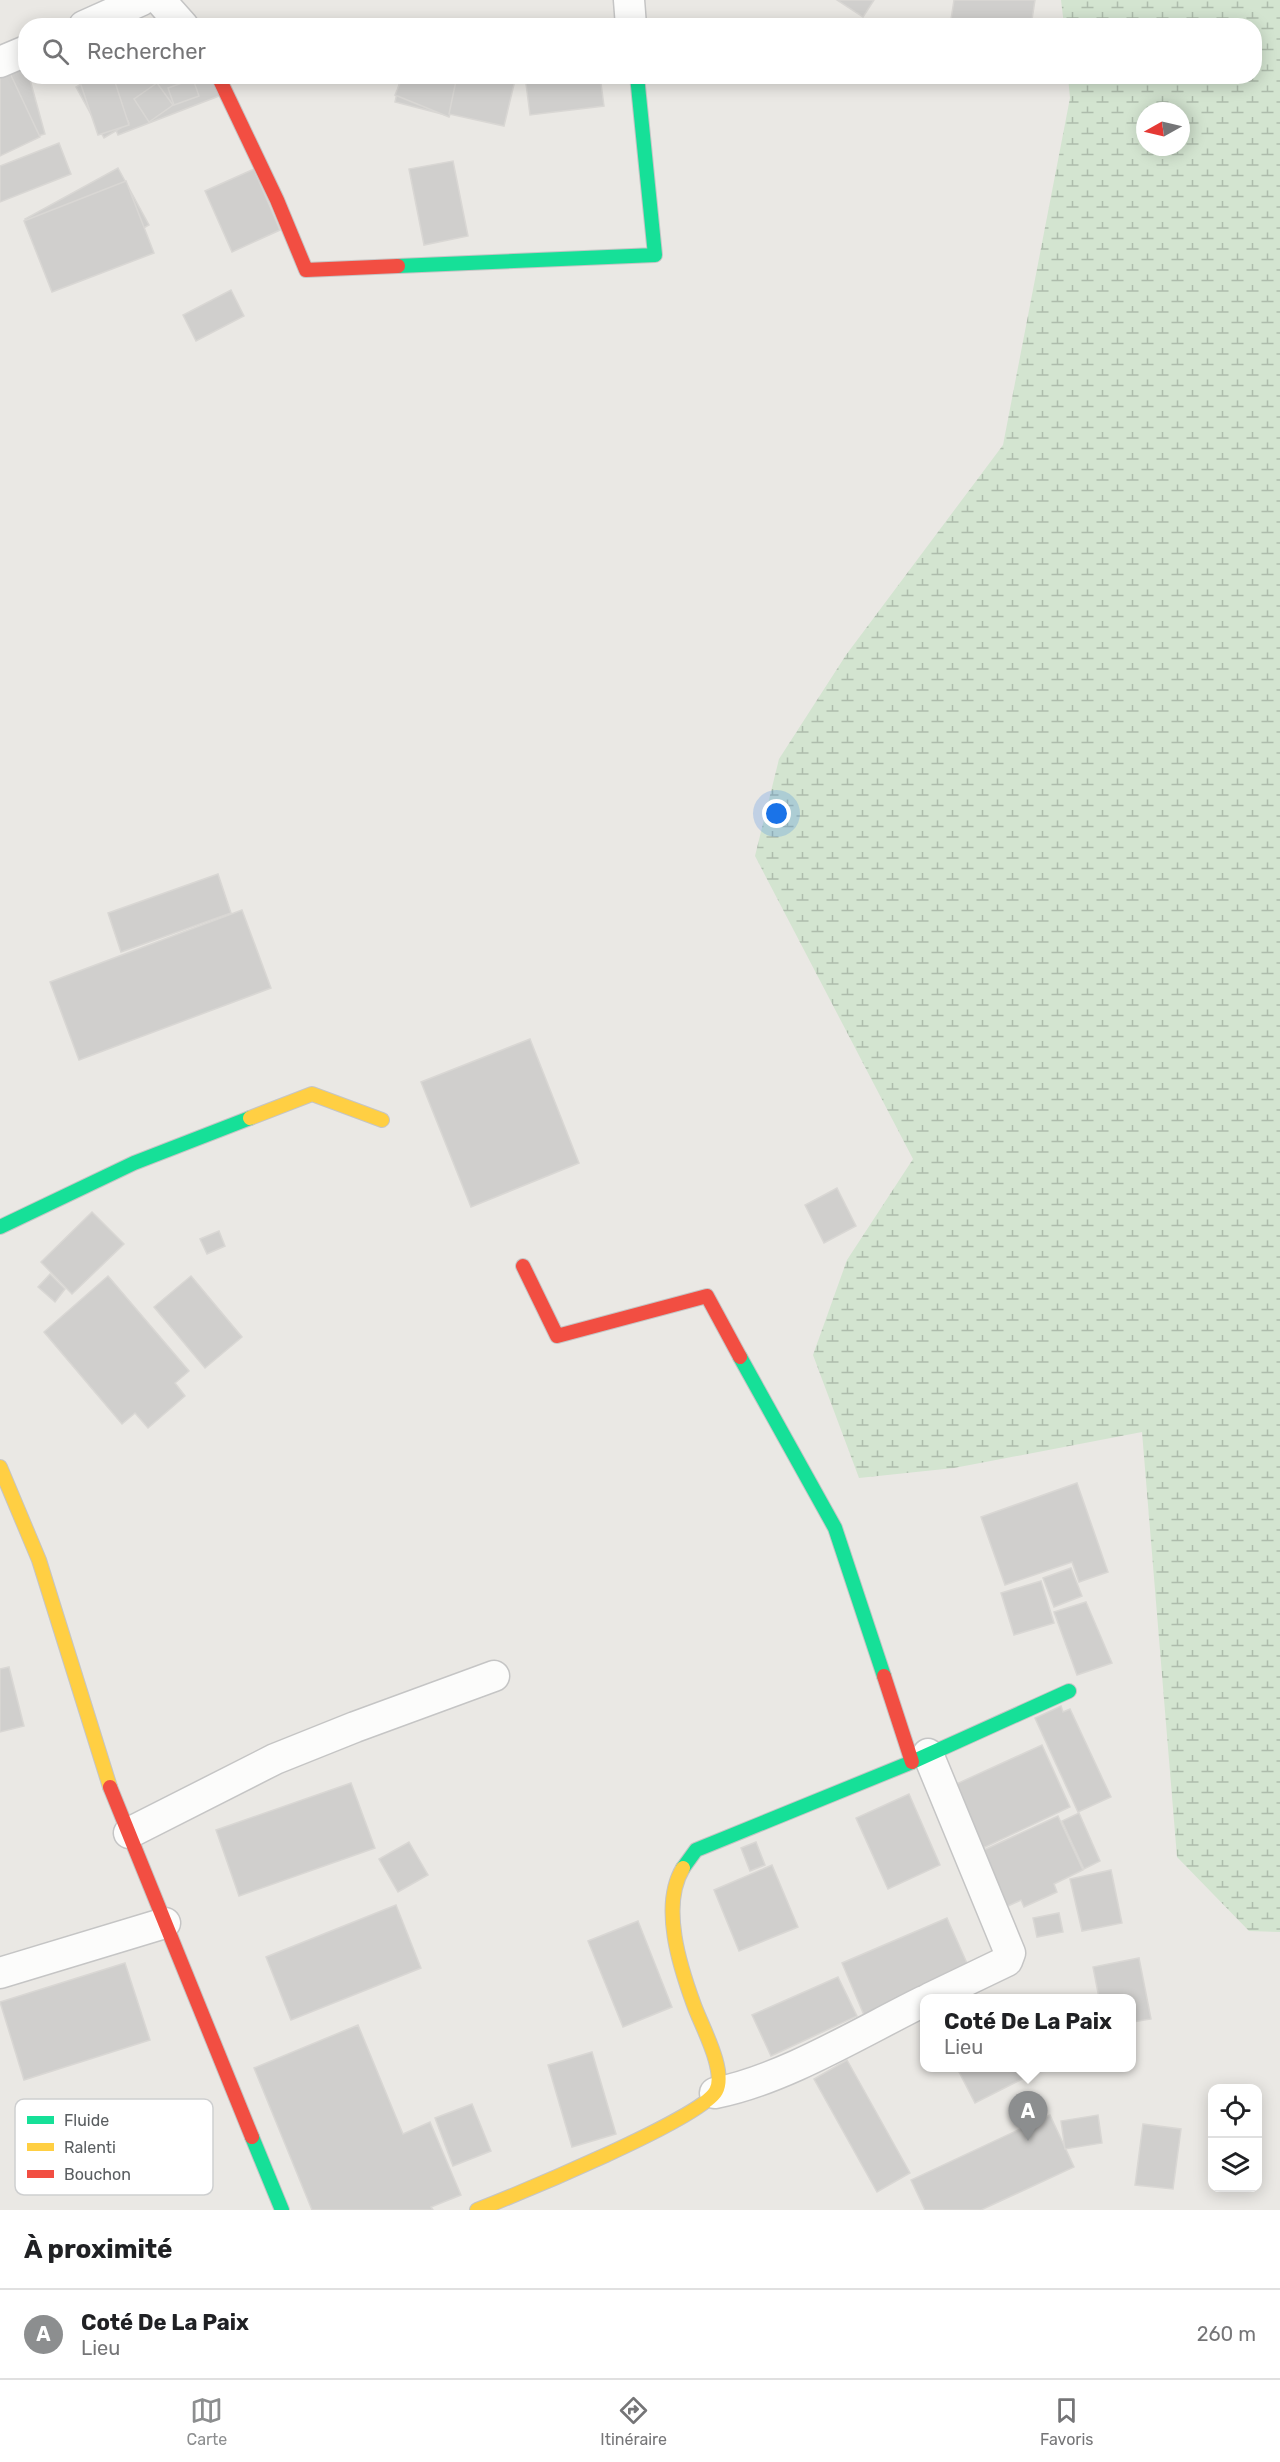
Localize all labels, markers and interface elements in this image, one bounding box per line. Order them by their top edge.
search box [18,18,1262,84]
icon: search [39,35,72,68]
text: Rechercher [87,38,206,65]
north arrow [1136,102,1190,156]
your location [762,799,791,828]
popup [920,1994,1136,2072]
text: Coté De La Paix [944,2008,1112,2035]
text: Lieu [944,2035,983,2059]
map controls [1208,2084,1262,2192]
button: locate [1208,2084,1262,2138]
pin: A [1008,2092,1048,2141]
legend [15,2099,213,2195]
text: Fluide [64,2111,109,2130]
text: Ralenti [64,2138,116,2157]
button: layers [1208,2138,1262,2192]
text: Bouchon [64,2165,131,2184]
text: À proximité [24,2234,173,2265]
text: Coté De La Paix [81,2309,249,2336]
text: A [36,2322,51,2346]
text: 260 m [1197,2322,1256,2346]
text: Lieu [81,2336,120,2360]
tab: Carte [187,2394,227,2449]
tab: Itinéraire [600,2394,667,2449]
tab: Favoris [1040,2394,1093,2449]

